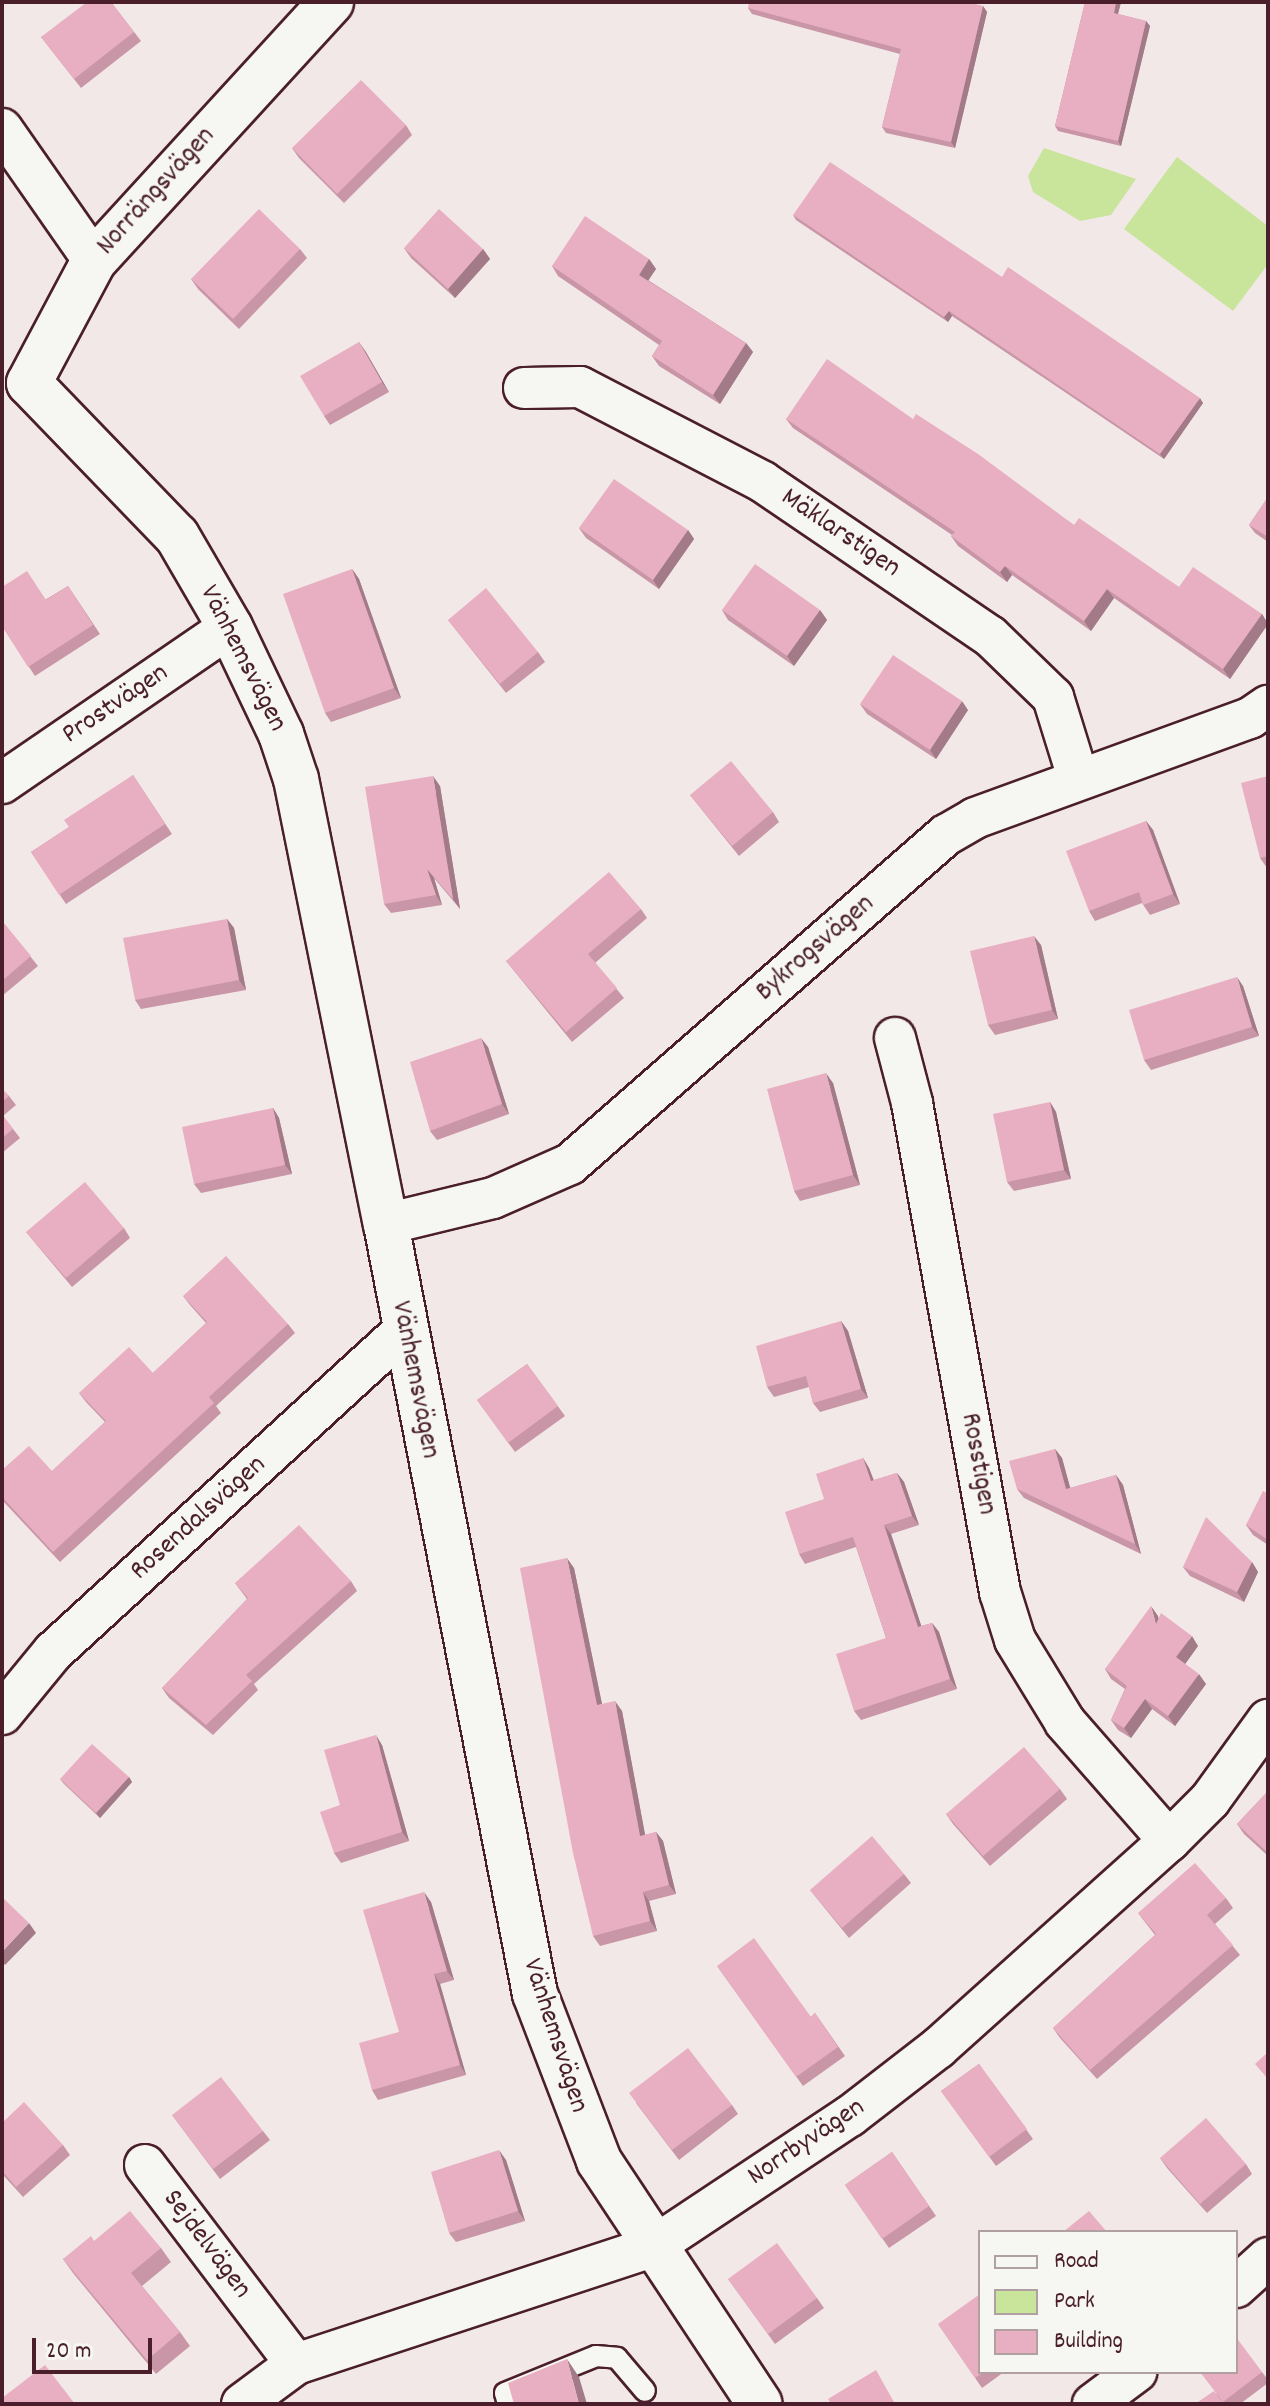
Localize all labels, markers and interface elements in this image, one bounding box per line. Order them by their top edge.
street label: Norrängsvägen [91,121,223,263]
street label: Mäklarstigen [774,482,906,586]
street label: Vänhemsvägen [191,580,293,738]
street label: Prostvägen [57,657,175,753]
street label: Bykrogsvägen [750,888,882,1010]
street label: Vänhemsvägen [382,1298,446,1462]
street label: Rosstigen [952,1411,1002,1517]
street label: Rosendalsvägen [124,1449,274,1589]
street label: Vänhemsvägen [513,1955,595,2117]
street label: Norrbyvägen [742,2092,872,2194]
street label: Sejdelvägen [154,2184,258,2306]
legend [978,2230,1238,2374]
text: Road [1054,2245,1099,2279]
text: Park [1054,2285,1095,2319]
scale bar [36,2322,156,2372]
text: Building [1054,2325,1123,2359]
text: 20 m [46,2335,92,2369]

